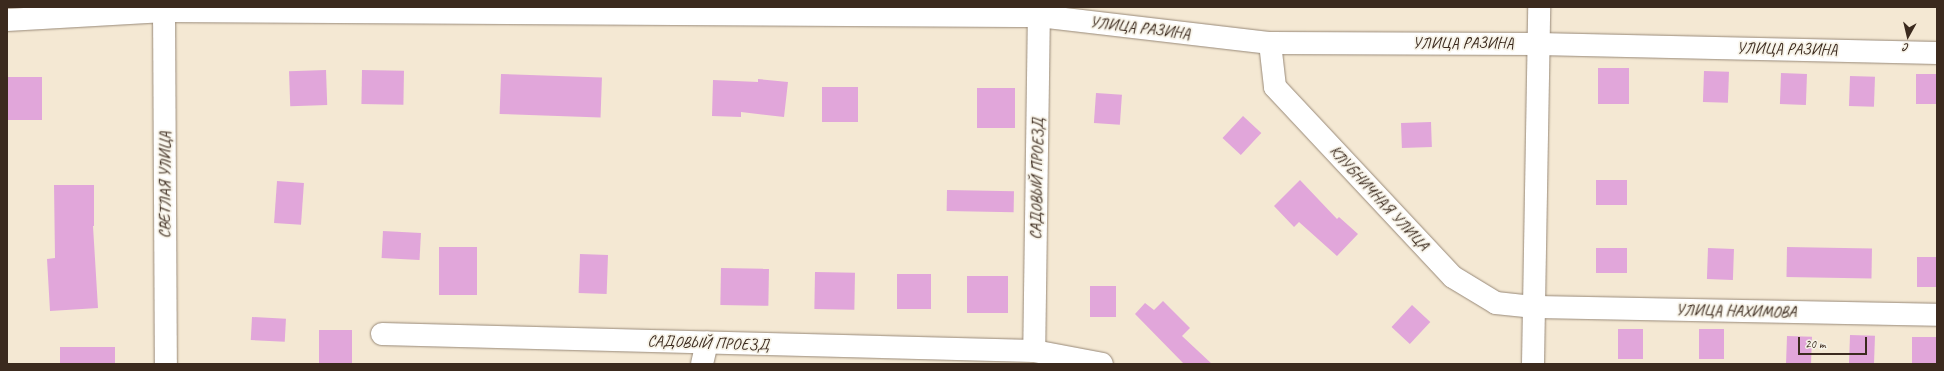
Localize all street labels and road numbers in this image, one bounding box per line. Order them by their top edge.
street label: УЛИЦА РАЗИНА [1090,12,1190,44]
street label: УЛИЦА РАЗИНА [1413,33,1513,53]
street label: УЛИЦА РАЗИНА [1737,39,1837,59]
street label: САДОВЫЙ ПРОЕЗД [1026,118,1048,240]
street label: СВЕТЛАЯ УЛИЦА [155,131,175,239]
street label: КЛУБНИЧНАЯ УЛИЦА [1326,142,1432,254]
street label: УЛИЦА НАХИМОВА [1675,300,1797,322]
street label: САДОВЫЙ ПРОЕЗД [647,331,769,355]

